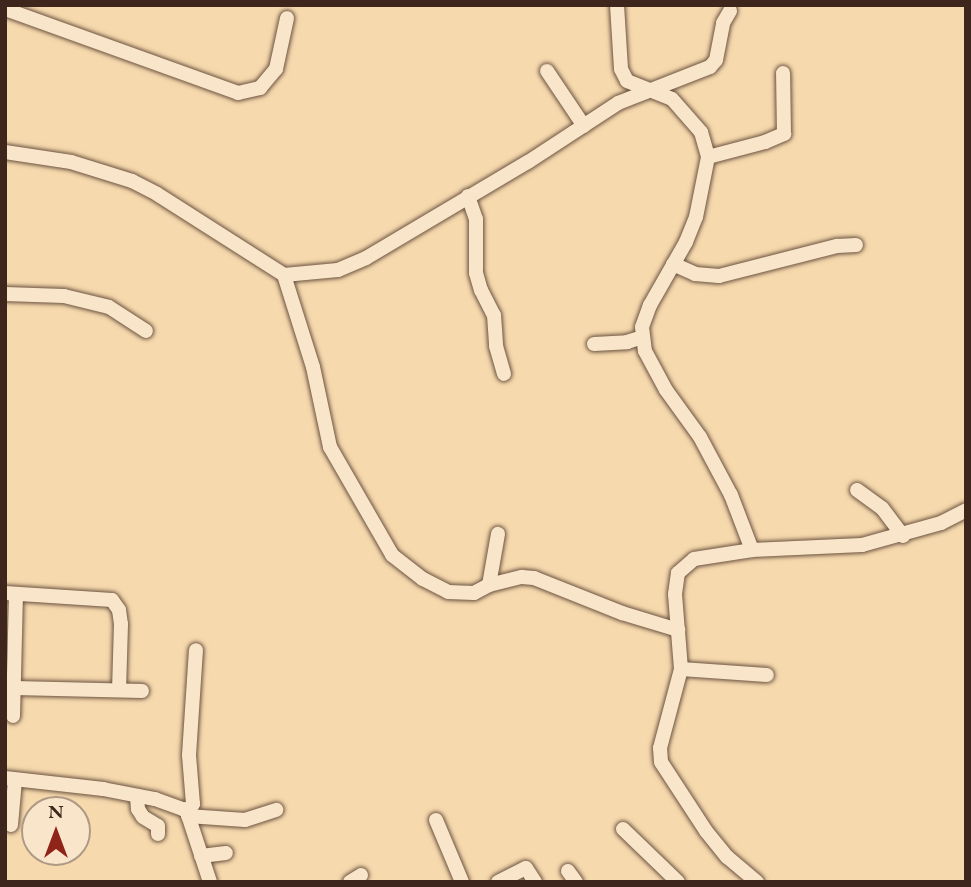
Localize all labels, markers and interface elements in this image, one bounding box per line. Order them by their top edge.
north arrow [21,796,91,866]
text: N [48,799,64,824]

